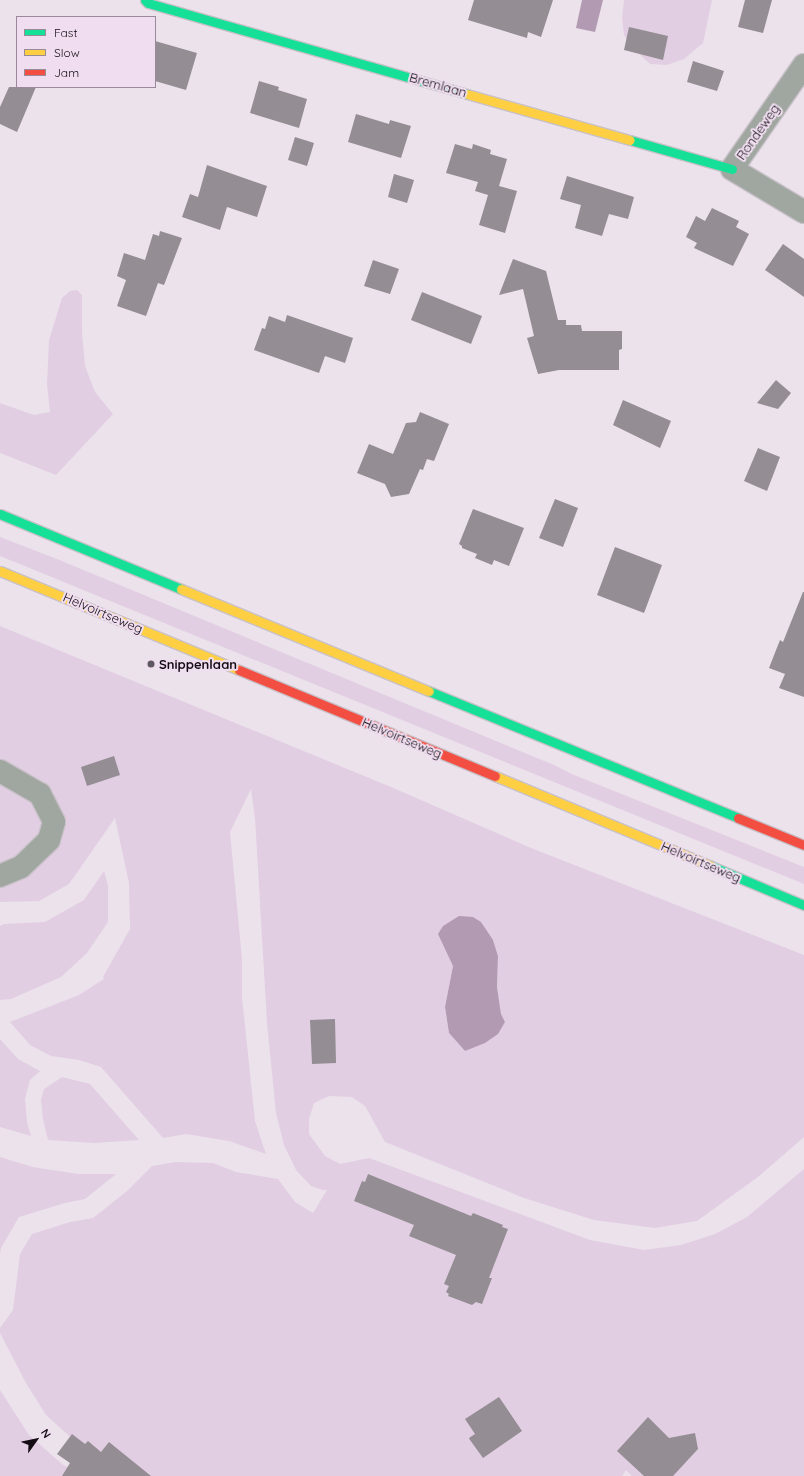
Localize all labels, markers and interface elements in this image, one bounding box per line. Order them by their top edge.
legend [16,16,156,88]
text: Fast [54,25,78,40]
text: Slow [54,45,80,60]
text: Jam [54,65,79,80]
street label: Bremlaan [408,69,468,101]
street label: Rondeweg [733,101,783,163]
street label: Helvoirtseweg [61,589,145,637]
place label: Snippenlaan [159,656,237,672]
marker: Snippenlaan [146,659,156,669]
street label: Helvoirtseweg [360,714,444,762]
street label: Helvoirtseweg [659,838,743,886]
north arrow [16,1420,56,1460]
text: N [38,1426,54,1441]

